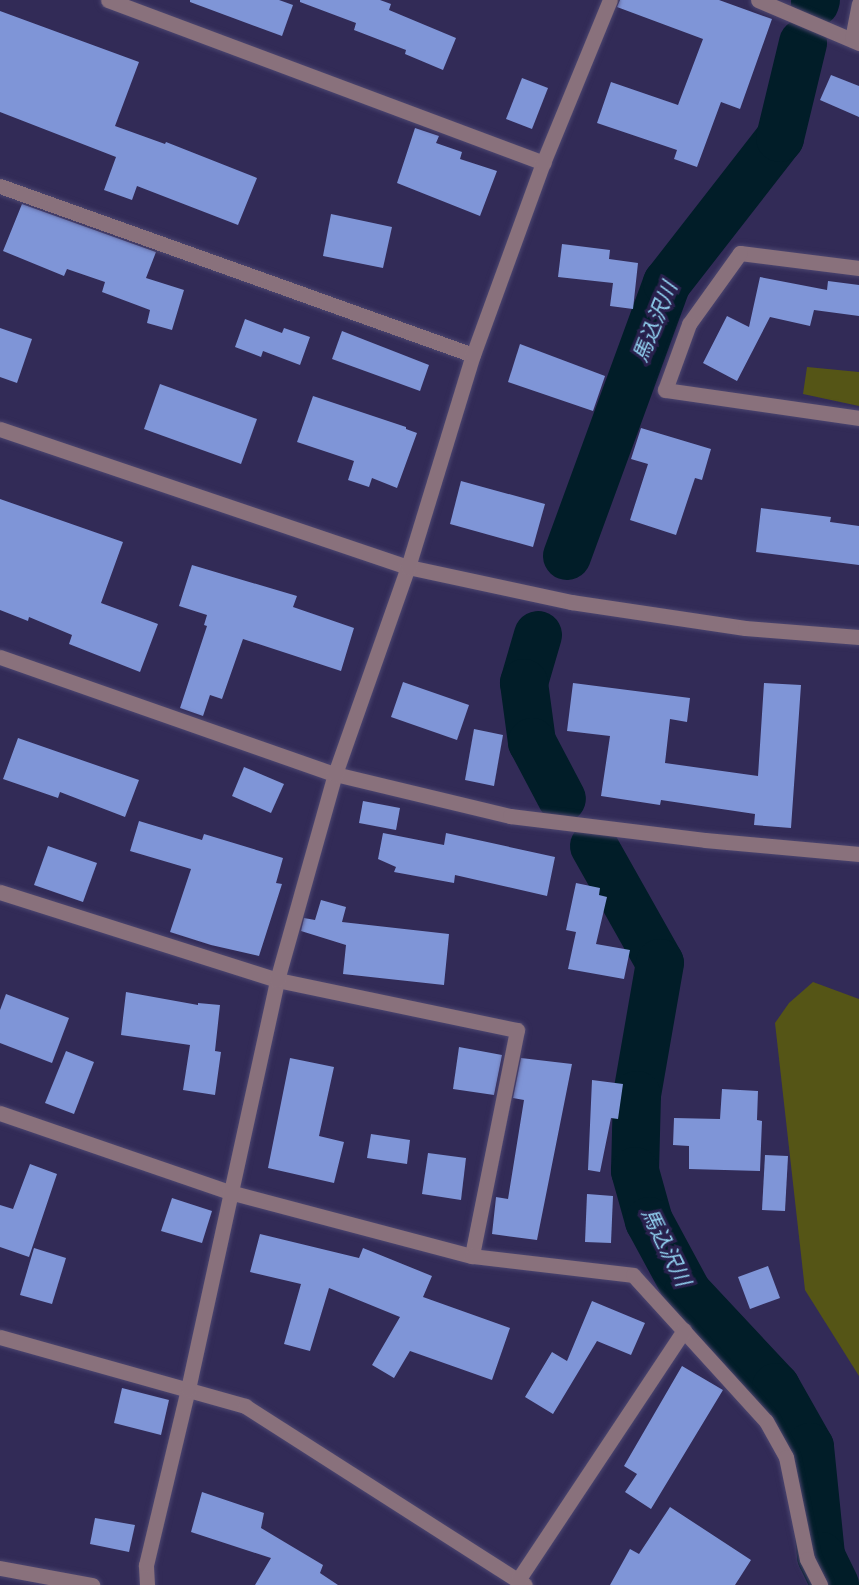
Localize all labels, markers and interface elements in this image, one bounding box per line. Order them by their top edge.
water label: 馬込沢川 [628,278,682,366]
water label: 馬込沢川 [636,1204,696,1290]

